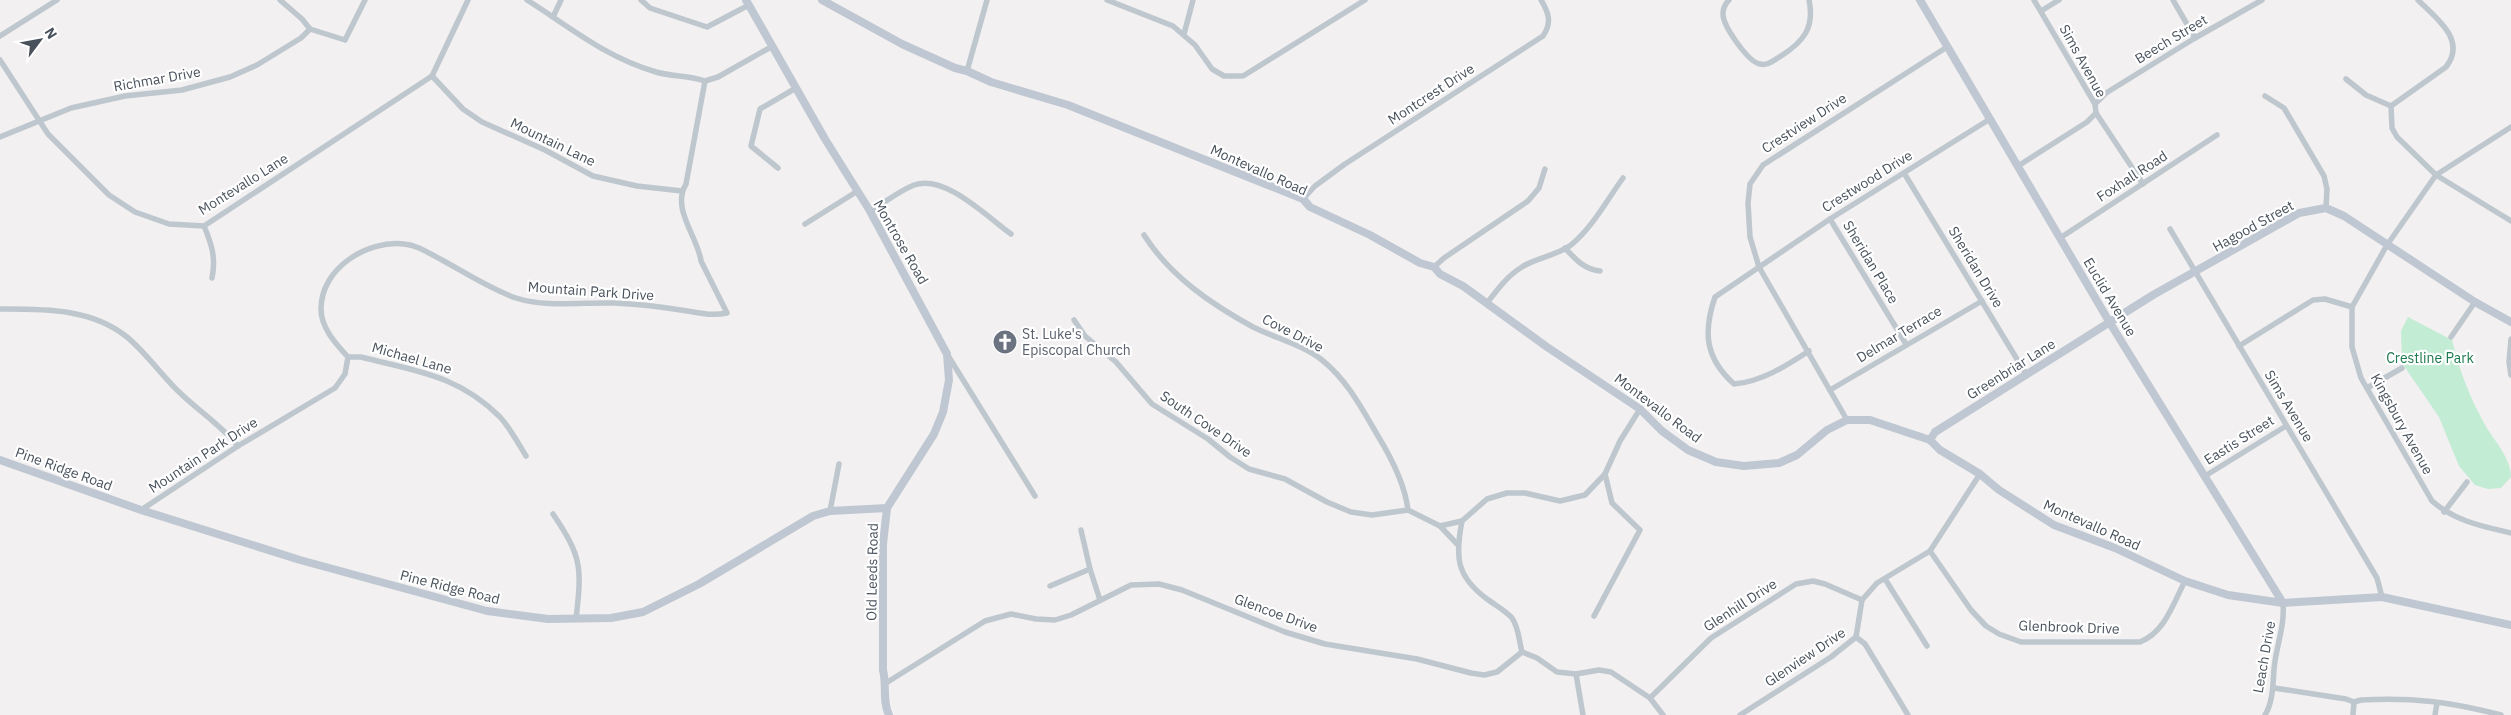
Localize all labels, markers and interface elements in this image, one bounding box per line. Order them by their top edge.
street label: Beech Street [2132,10,2211,68]
north arrow [15,15,65,65]
street label: Sims Avenue [2056,21,2111,101]
text: N [41,24,61,42]
street label: Montcrest Drive [1384,59,1478,129]
street label: Richmar Drive [112,62,202,96]
street label: Crestview Drive [1758,89,1850,157]
street label: Mountain Lane [508,114,599,170]
street label: Montevallo Road [1208,140,1310,200]
street label: Crestwood Drive [1818,146,1916,216]
street label: Foxhall Road [2093,146,2171,206]
street label: Montevallo Lane [195,149,292,219]
street label: Montrose Road [869,196,933,288]
street label: Hagood Street [2209,196,2297,256]
street label: Sheridan Place [1839,217,1903,307]
street label: Sheridan Drive [1945,223,2008,311]
street label: Euclid Avenue [2079,254,2141,340]
street label: Mountain Park Drive [527,278,655,304]
street label: Delmar Terrace [1853,301,1945,366]
street label: Cove Drive [1259,310,1327,356]
place label: St. Luke's Episcopal Church [1022,325,1131,359]
church icon: St. Luke's Episcopal Church [992,329,1018,355]
street label: Greenbriar Lane [1963,334,2059,403]
street label: Michael Lane [370,338,454,378]
park label: Crestline Park [2386,349,2474,367]
street label: Sims Avenue [2260,367,2318,445]
street label: Montevallo Road [1611,369,1705,447]
street label: Kingsbury Avenue [2367,370,2437,478]
street label: South Cove Drive [1157,387,1256,461]
street label: Eastis Street [2201,411,2277,469]
street label: Mountain Park Drive [145,413,261,497]
street label: Pine Ridge Road [13,443,115,495]
street label: Montevallo Road [2041,495,2143,555]
street label: Old Leeds Road [862,523,882,621]
street label: Pine Ridge Road [398,566,502,608]
street label: Glenhill Drive [1700,574,1780,635]
street label: Glencoe Drive [1232,590,1320,637]
street label: Glenbrook Drive [2018,616,2120,638]
street label: Leach Drive [2249,619,2279,694]
street label: Glenview Drive [1761,623,1849,691]

